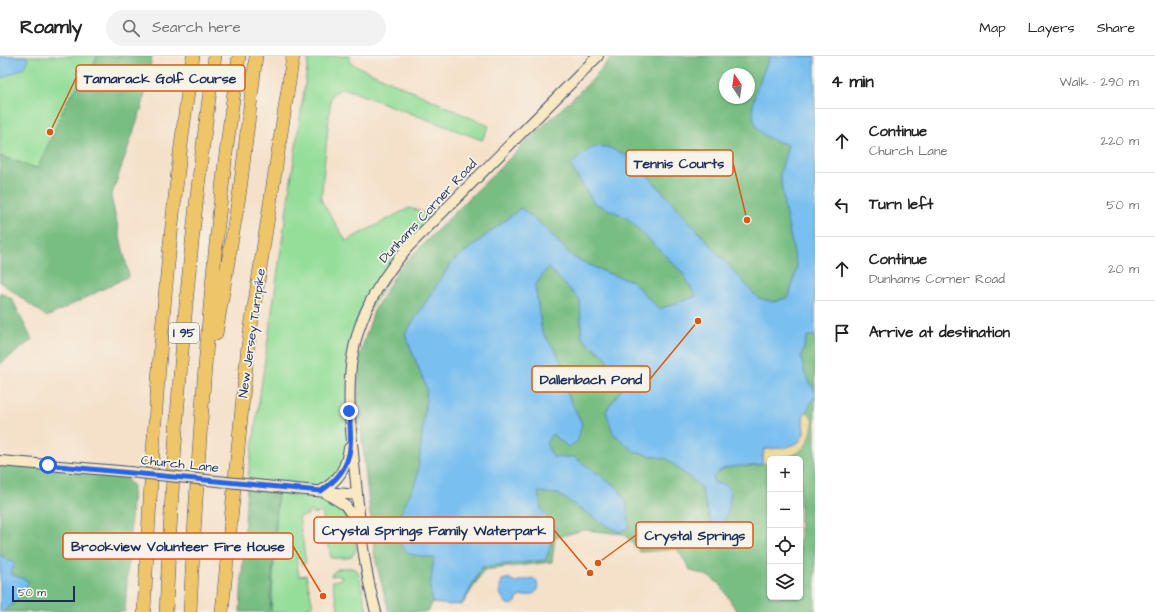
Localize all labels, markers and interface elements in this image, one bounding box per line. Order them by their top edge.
search box [106,10,386,46]
text: Roamly [20,14,82,41]
icon: search [120,17,142,39]
text: Search here [152,17,241,38]
text: Map [979,18,1006,38]
text: Layers [1028,18,1075,38]
text: Share [1097,18,1135,38]
callout: Tamarack Golf Course [76,65,245,91]
north arrow [719,68,755,104]
text: Tamarack Golf Course [83,69,237,89]
text: 4 min [831,70,874,94]
text: Walk · 290 m [1060,73,1139,91]
text: Continue [869,121,927,142]
icon: ahead [831,130,853,152]
text: 220 m [1101,132,1139,150]
text: Church Lane [869,142,947,160]
callout: Tennis Courts [626,150,733,176]
text: Tennis Courts [633,154,724,174]
street label: Dunhams Corner Road [375,155,481,267]
icon: left [831,194,853,216]
text: Turn left [869,194,933,215]
text: 50 m [1106,196,1139,214]
text: Continue [869,249,927,270]
icon: ahead [831,258,853,280]
text: 20 m [1108,260,1139,278]
street label: New Jersey Turnpike [234,267,271,399]
text: Dunhams Corner Road [869,270,1005,288]
icon: arrive [831,322,853,344]
text: Arrive at destination [869,322,1010,343]
road number: I 95 [169,323,199,343]
callout: Dallenbach Pond [532,366,650,392]
text: Dallenbach Pond [540,370,643,390]
route end [340,402,358,420]
street label: Church Lane [140,451,220,477]
route start [39,456,57,474]
map controls [767,456,803,600]
button: + [767,456,803,492]
button: − [767,492,803,528]
callout: Crystal Springs Family Waterpark [314,517,554,543]
text: Crystal Springs Family Waterpark [322,521,547,542]
callout: Crystal Springs [636,522,753,548]
text: Crystal Springs [645,526,745,547]
button: locate [767,528,803,564]
callout: Brookview Volunteer Fire House [63,533,293,559]
text: Brookview Volunteer Fire House [71,537,285,557]
button: layers [767,564,803,600]
scale bar [12,584,75,603]
text: 50 m [18,585,46,600]

